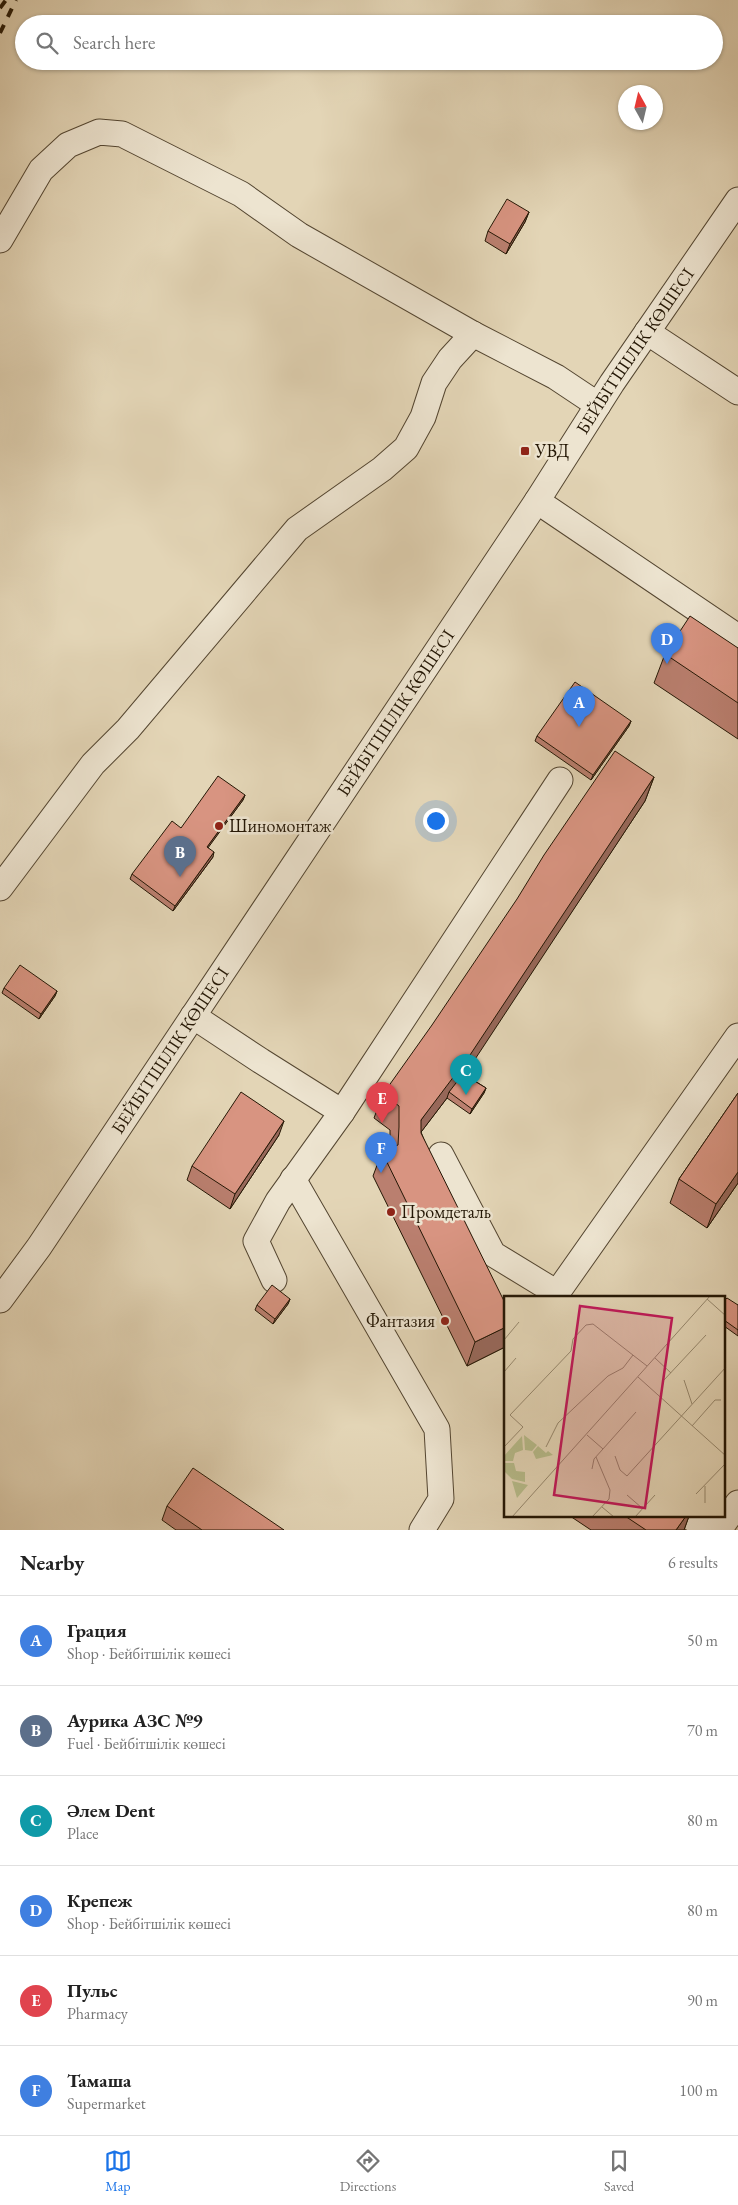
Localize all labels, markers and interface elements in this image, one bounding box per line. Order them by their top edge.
search box [15,15,723,70]
icon: search [33,29,61,57]
text: Search here [73,30,155,55]
north arrow [618,85,663,130]
street label: БЕЙБІТШІЛІК КӨШЕСІ [571,263,699,438]
place label: УВД [534,439,569,462]
marker: УВД [519,445,531,457]
pin: D [651,623,683,664]
street label: БЕЙБІТШІЛІК КӨШЕСІ [331,625,459,800]
pin: A [563,686,595,727]
your location [423,808,449,834]
place label: Шиномонтаж [229,814,332,837]
marker: Шиномонтаж [213,820,225,832]
pin: B [164,836,196,877]
street label: БЕЙБІТШІЛІК КӨШЕСІ [106,963,234,1138]
pin: C [450,1054,482,1095]
pin: E [366,1082,398,1123]
pin: F [365,1132,397,1173]
place label: Промдеталь [401,1200,491,1223]
marker: Промдеталь [385,1206,397,1218]
inset map [504,1296,726,1518]
place label: Фантазия [366,1309,435,1332]
marker: Фантазия [439,1315,451,1327]
text: Nearby [20,1549,84,1576]
text: 6 results [668,1552,718,1573]
text: Грация [67,1618,127,1643]
text: A [30,1630,42,1651]
text: 50 m [687,1630,718,1651]
text: Shop · Бейбітшілік көшесі [67,1643,231,1664]
text: Аурика АЗС №9 [67,1708,202,1733]
text: B [31,1720,41,1741]
text: 70 m [687,1720,718,1741]
text: Fuel · Бейбітшілік көшесі [67,1733,226,1754]
text: Әлем Dent [67,1798,155,1823]
text: C [30,1810,42,1831]
text: 80 m [687,1810,718,1831]
text: Place [67,1823,99,1844]
text: Крепеж [67,1888,133,1913]
text: D [30,1900,42,1921]
text: 80 m [687,1900,718,1921]
text: Shop · Бейбітшілік көшесі [67,1913,231,1934]
text: Пульс [67,1978,117,2003]
text: E [31,1990,41,2011]
text: 90 m [687,1990,718,2011]
text: Pharmacy [67,2003,128,2024]
text: Тамаша [67,2068,131,2093]
text: F [32,2080,40,2101]
text: 100 m [679,2080,718,2101]
text: Supermarket [67,2093,146,2114]
tab: Map [104,2147,132,2195]
tab: Directions [340,2147,396,2195]
tab: Saved [604,2147,634,2195]

